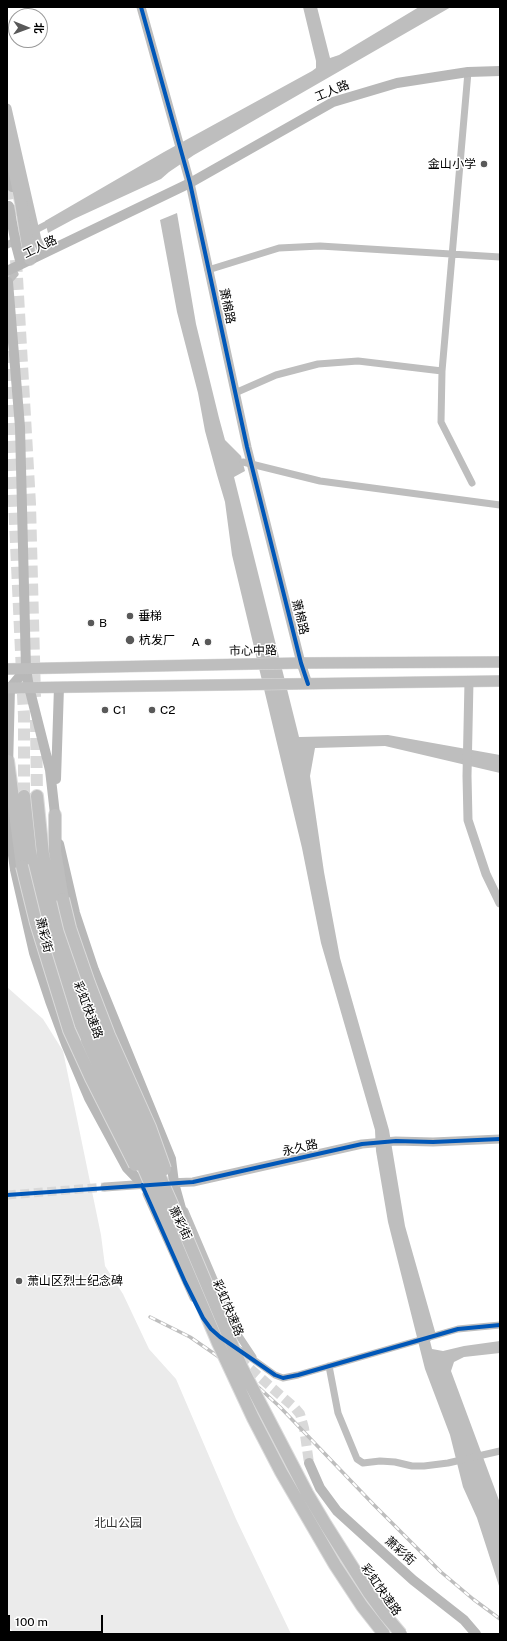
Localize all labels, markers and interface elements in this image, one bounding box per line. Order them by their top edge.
north arrow [8,8,48,48]
text: 北 [33,23,45,34]
street label: 工人路 [313,78,351,104]
place label: 金山小学 [428,157,476,171]
marker: 金山小学 [479,159,489,169]
street label: 工人路 [21,233,59,261]
street label: 萧棉路 [216,287,238,325]
street label: 萧棉路 [289,598,311,636]
place label: 垂梯 [138,609,162,623]
marker: 垂梯 [125,611,135,621]
place label: B [99,616,107,630]
marker: B [86,618,96,628]
place label: 杭发厂 [139,633,175,647]
marker: 杭发厂 [124,634,136,646]
place label: A [191,635,200,649]
marker: A [203,637,213,647]
street label: 市心中路 [229,643,277,659]
place label: C1 [113,703,126,717]
place label: C2 [160,703,175,717]
marker: C1 [100,705,110,715]
marker: C2 [147,705,157,715]
street label: 萧彩街 [33,916,55,954]
street label: 彩虹快速路 [71,979,105,1041]
street label: 永久路 [281,1137,319,1159]
street label: 萧彩街 [166,1204,194,1242]
place label: 萧山区烈士纪念碑 [27,1274,123,1288]
marker: 萧山区烈士纪念碑 [14,1276,24,1286]
street label: 彩虹快速路 [210,1278,246,1338]
park label: 北山公园 [94,1516,142,1530]
street label: 萧彩街 [382,1534,418,1568]
street label: 彩虹快速路 [358,1561,404,1619]
scale bar [10,1607,105,1633]
text: 100 m [15,1615,48,1629]

